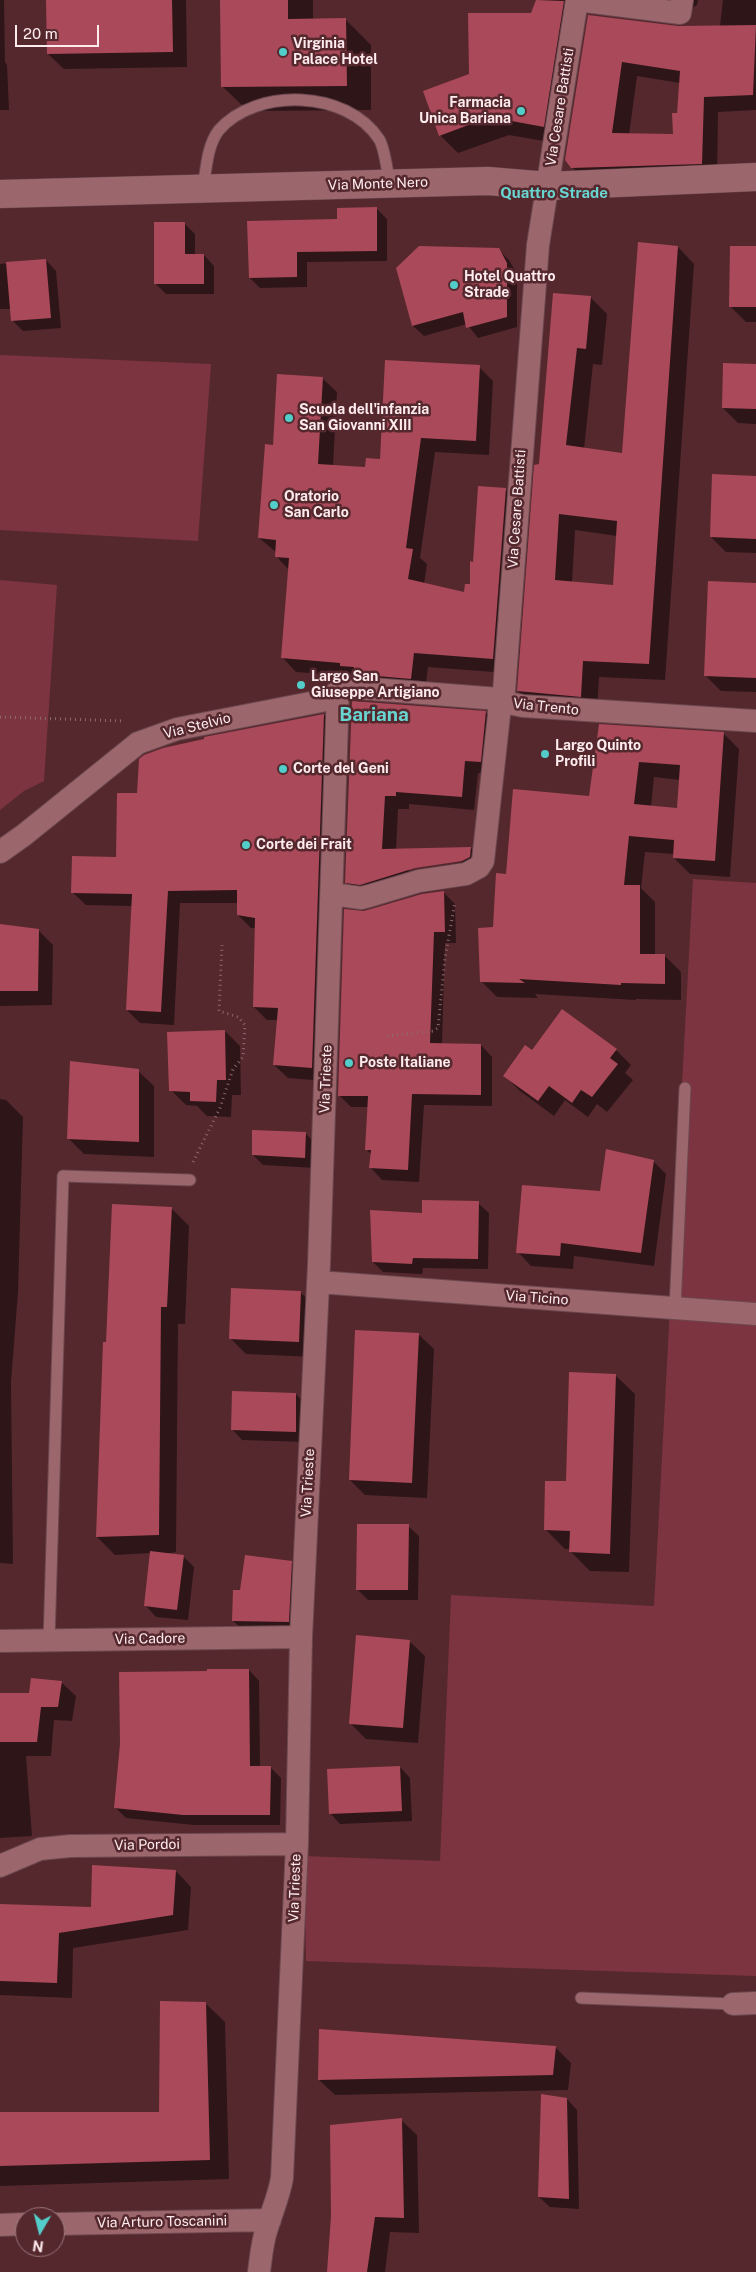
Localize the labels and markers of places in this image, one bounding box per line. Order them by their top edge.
place label: Virginia Palace Hotel [293,36,378,68]
marker: Virginia Palace Hotel [277,46,289,58]
place label: Farmacia Unica Bariana [419,95,511,128]
marker: Farmacia Unica Bariana [515,105,527,117]
place label: Hotel Quattro Strade [464,269,556,302]
marker: Hotel Quattro Strade [448,279,460,291]
place label: Scuola dell'infanzia San Giovanni XIII [299,402,429,434]
marker: Scuola dell'infanzia San Giovanni XIII [283,412,295,424]
place label: Oratorio San Carlo [284,489,349,522]
marker: Oratorio San Carlo [268,499,280,511]
place label: Largo San Giuseppe Artigiano [311,669,440,702]
marker: Largo San Giuseppe Artigiano [295,679,307,691]
place label: Largo Quinto Profili [555,738,641,770]
marker: Largo Quinto Profili [539,748,551,760]
place label: Corte del Geni [293,761,389,777]
marker: Corte del Geni [277,763,289,775]
place label: Corte dei Frait [256,837,352,853]
marker: Corte dei Frait [240,839,252,851]
place label: Poste Italiane [359,1055,451,1071]
marker: Poste Italiane [343,1057,355,1069]

